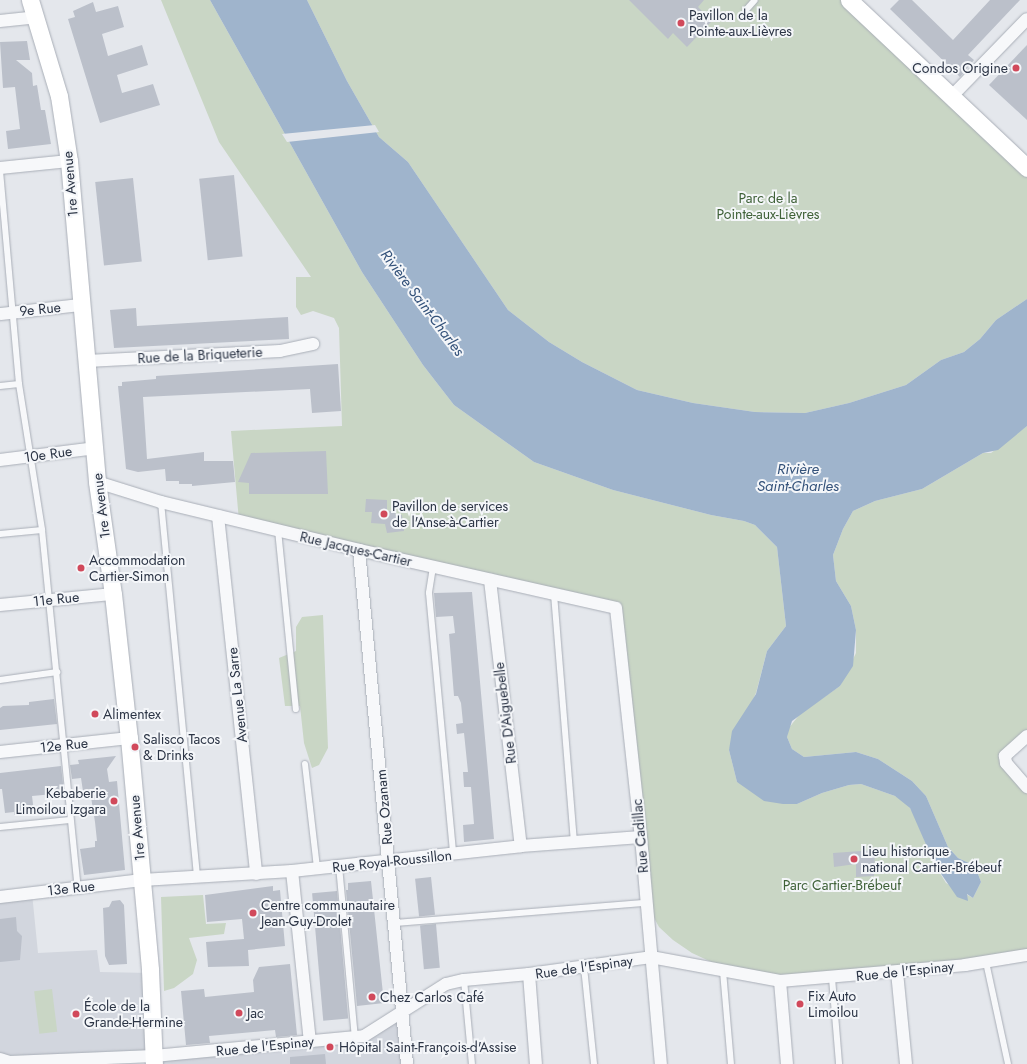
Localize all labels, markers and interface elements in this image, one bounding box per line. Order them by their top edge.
place label: Pavillon de la Pointe-aux-Lièvres [689,7,792,40]
marker: Pavillon de la Pointe-aux-Lièvres [676,18,686,28]
place label: Condos Origine [912,60,1008,76]
marker: Condos Origine [1011,63,1021,73]
street label: 1re Avenue [59,150,81,218]
park label: Parc de la Pointe-aux-Lièvres [717,190,819,222]
water label: Rivière Saint-Charles [376,246,468,360]
street label: 9e Rue [19,298,61,320]
street label: Rue de la Briqueterie [137,343,263,367]
street label: 10e Rue [23,442,73,466]
water label: Rivière Saint-Charles [757,460,839,495]
street label: 1re Avenue [89,472,113,540]
place label: Pavillon de services de l'Anse-à-Cartier [392,498,508,530]
marker: Pavillon de services de l'Anse-à-Cartier [379,509,389,519]
street label: Rue Jacques-Cartier [298,528,414,570]
place label: Accommodation Cartier-Simon [89,552,185,584]
marker: Accommodation Cartier-Simon [76,563,86,573]
street label: 11e Rue [32,588,80,610]
street label: Avenue La Sarre [224,646,250,744]
street label: Rue D'Aiguebelle [490,661,520,765]
place label: Alimentex [103,706,161,722]
marker: Alimentex [90,709,100,719]
place label: Salisco Tacos & Drinks [143,731,220,764]
street label: 12e Rue [39,734,89,756]
marker: Salisco Tacos & Drinks [130,742,140,752]
street label: Rue Ozanam [372,768,396,846]
place label: Kebaberie Limoilou Izgara [16,785,106,818]
street label: 1re Avenue [126,794,148,862]
marker: Kebaberie Limoilou Izgara [109,796,119,806]
street label: Rue Cadillac [628,798,652,874]
place label: Lieu historique national Cartier-Brébeuf [862,843,1001,876]
street label: Rue Royal-Roussillon [331,846,453,876]
marker: Lieu historique national Cartier-Brébeuf [849,854,859,864]
street label: 13e Rue [46,877,96,899]
park label: Parc Cartier-Brébeuf [783,877,901,893]
place label: Centre communautaire Jean-Guy-Drolet [261,897,395,930]
marker: Centre communautaire Jean-Guy-Drolet [248,908,258,918]
street label: Rue de l'Espinay [534,952,634,982]
street label: Rue de l'Espinay [855,958,955,984]
place label: Fix Auto Limoilou [808,988,858,1020]
place label: Chez Carlos Café [380,989,484,1005]
marker: Chez Carlos Café [367,992,377,1002]
place label: École de la Grande-Hermine [84,998,183,1030]
marker: Fix Auto Limoilou [795,999,805,1009]
place label: Jac [247,1005,264,1021]
marker: Jac [234,1008,244,1018]
marker: École de la Grande-Hermine [71,1009,81,1019]
street label: Rue de l'Espinay [215,1033,315,1059]
place label: Hôpital Saint-François-d'Assise [339,1039,517,1055]
marker: Hôpital Saint-François-d'Assise [324,1041,336,1053]

